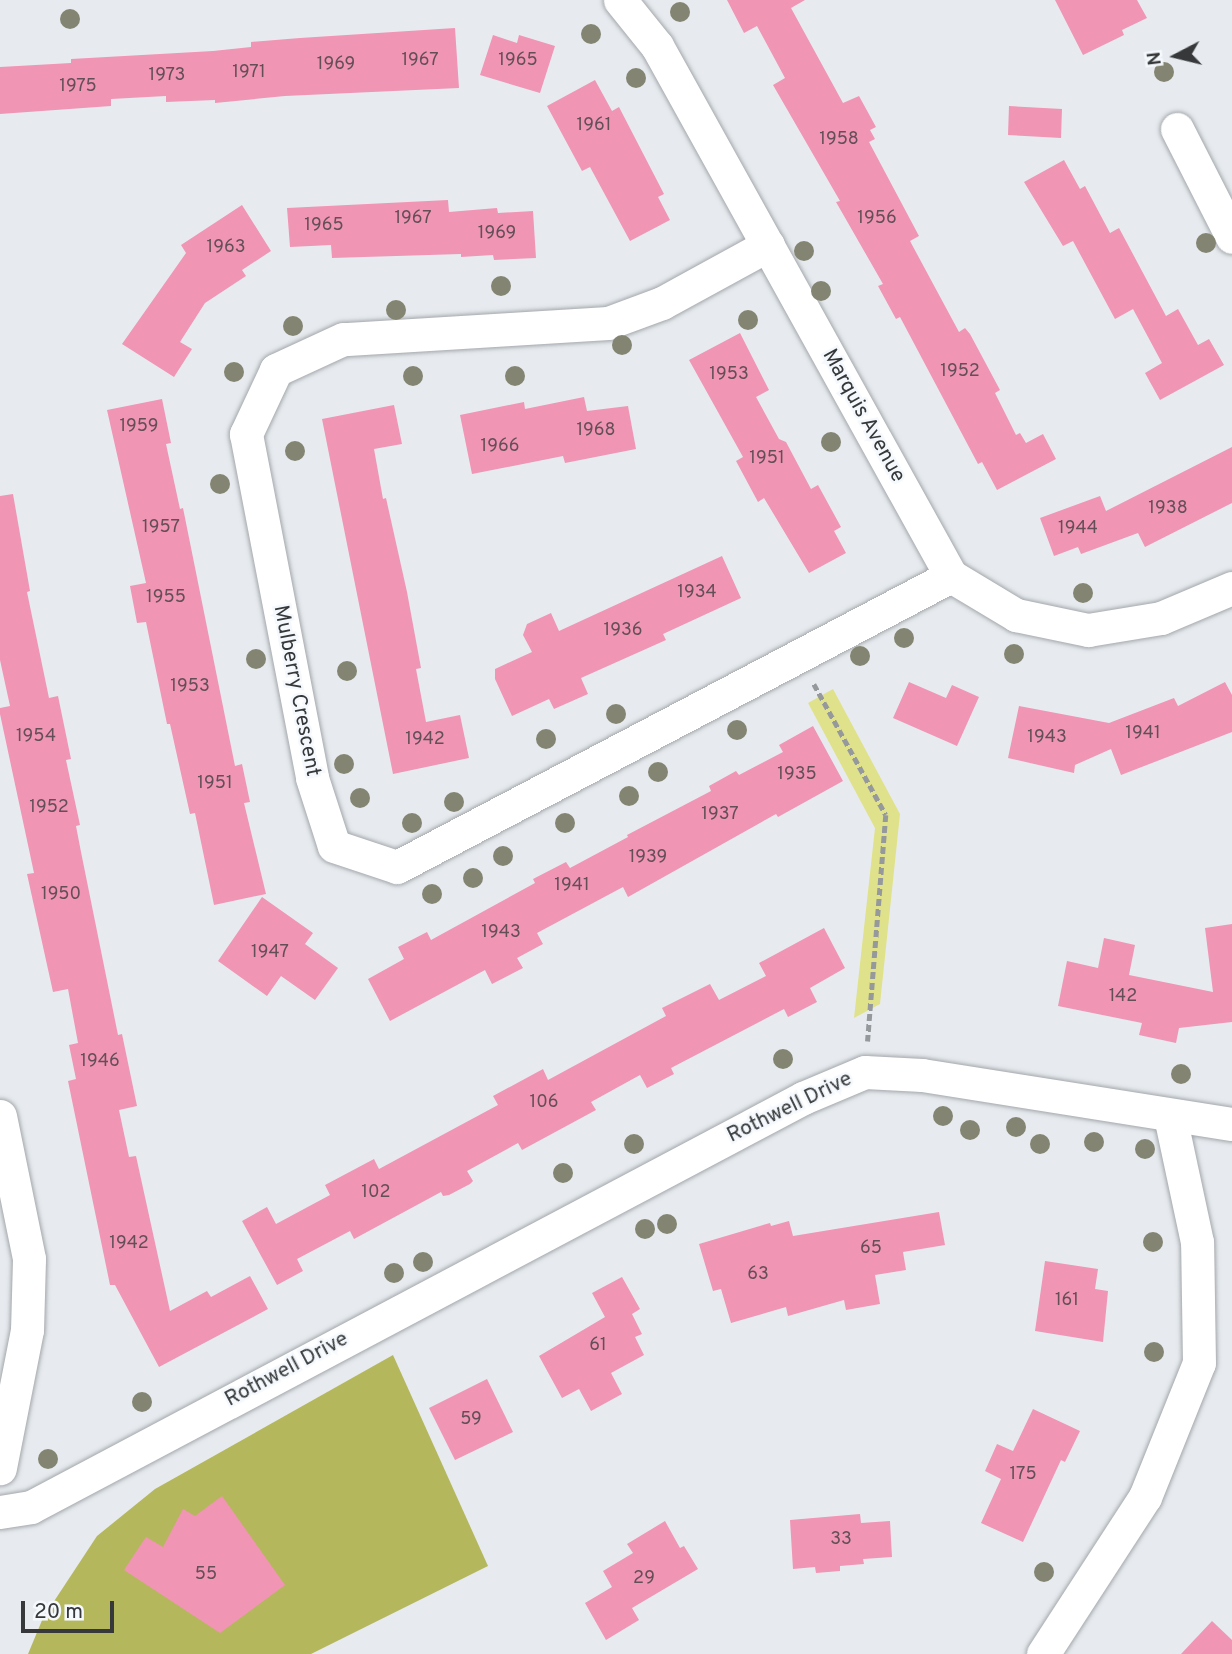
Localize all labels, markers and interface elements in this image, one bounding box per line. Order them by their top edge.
north arrow [1141,21,1211,91]
house number: 1967 [401,50,439,72]
house number: 1965 [498,50,538,72]
text: N [1142,50,1168,67]
house number: 1969 [317,54,355,76]
house number: 1971 [232,62,266,84]
house number: 1973 [149,65,185,87]
house number: 1975 [59,76,97,98]
house number: 1961 [577,115,611,137]
house number: 1958 [819,129,859,151]
house number: 1967 [394,208,432,230]
house number: 1956 [857,208,897,230]
house number: 1965 [304,215,344,237]
house number: 1969 [478,223,516,245]
house number: 1963 [206,237,246,259]
street label: Marquis Avenue [816,345,910,487]
house number: 1952 [940,361,980,383]
house number: 1953 [709,364,749,386]
house number: 1959 [119,416,159,438]
house number: 1968 [576,420,616,442]
house number: 1966 [481,436,519,458]
house number: 1951 [749,448,785,470]
house number: 1938 [1148,498,1188,520]
house number: 1957 [142,517,180,539]
house number: 1944 [1058,518,1098,540]
house number: 1934 [677,582,717,604]
house number: 1955 [146,587,186,609]
street label: Mulberry Crescent [267,603,325,779]
house number: 1936 [603,620,643,642]
house number: 1953 [170,676,210,698]
house number: 1941 [1125,723,1161,745]
house number: 1954 [16,726,56,748]
house number: 1943 [1027,727,1067,749]
house number: 1942 [405,729,445,751]
house number: 1935 [777,764,817,786]
house number: 1951 [197,773,233,795]
house number: 1952 [29,797,69,819]
house number: 1937 [701,804,739,826]
house number: 1939 [629,847,667,869]
house number: 1941 [554,875,590,897]
house number: 1950 [41,884,81,906]
house number: 1943 [481,922,521,944]
house number: 1947 [251,942,289,964]
house number: 142 [1109,986,1137,1008]
house number: 1946 [80,1051,120,1073]
street label: Rothwell Drive [723,1067,857,1149]
house number: 106 [529,1092,559,1114]
house number: 102 [361,1182,391,1204]
house number: 1942 [109,1233,149,1255]
house number: 65 [860,1238,882,1260]
house number: 63 [747,1264,769,1286]
house number: 161 [1055,1290,1079,1312]
street label: Rothwell Drive [221,1327,353,1413]
house number: 61 [589,1335,607,1357]
house number: 59 [460,1409,482,1431]
house number: 175 [1009,1464,1037,1486]
house number: 33 [830,1529,852,1551]
house number: 55 [195,1564,217,1586]
house number: 29 [633,1568,655,1590]
scale bar [24,1588,117,1632]
text: 20 m [34,1599,83,1626]

